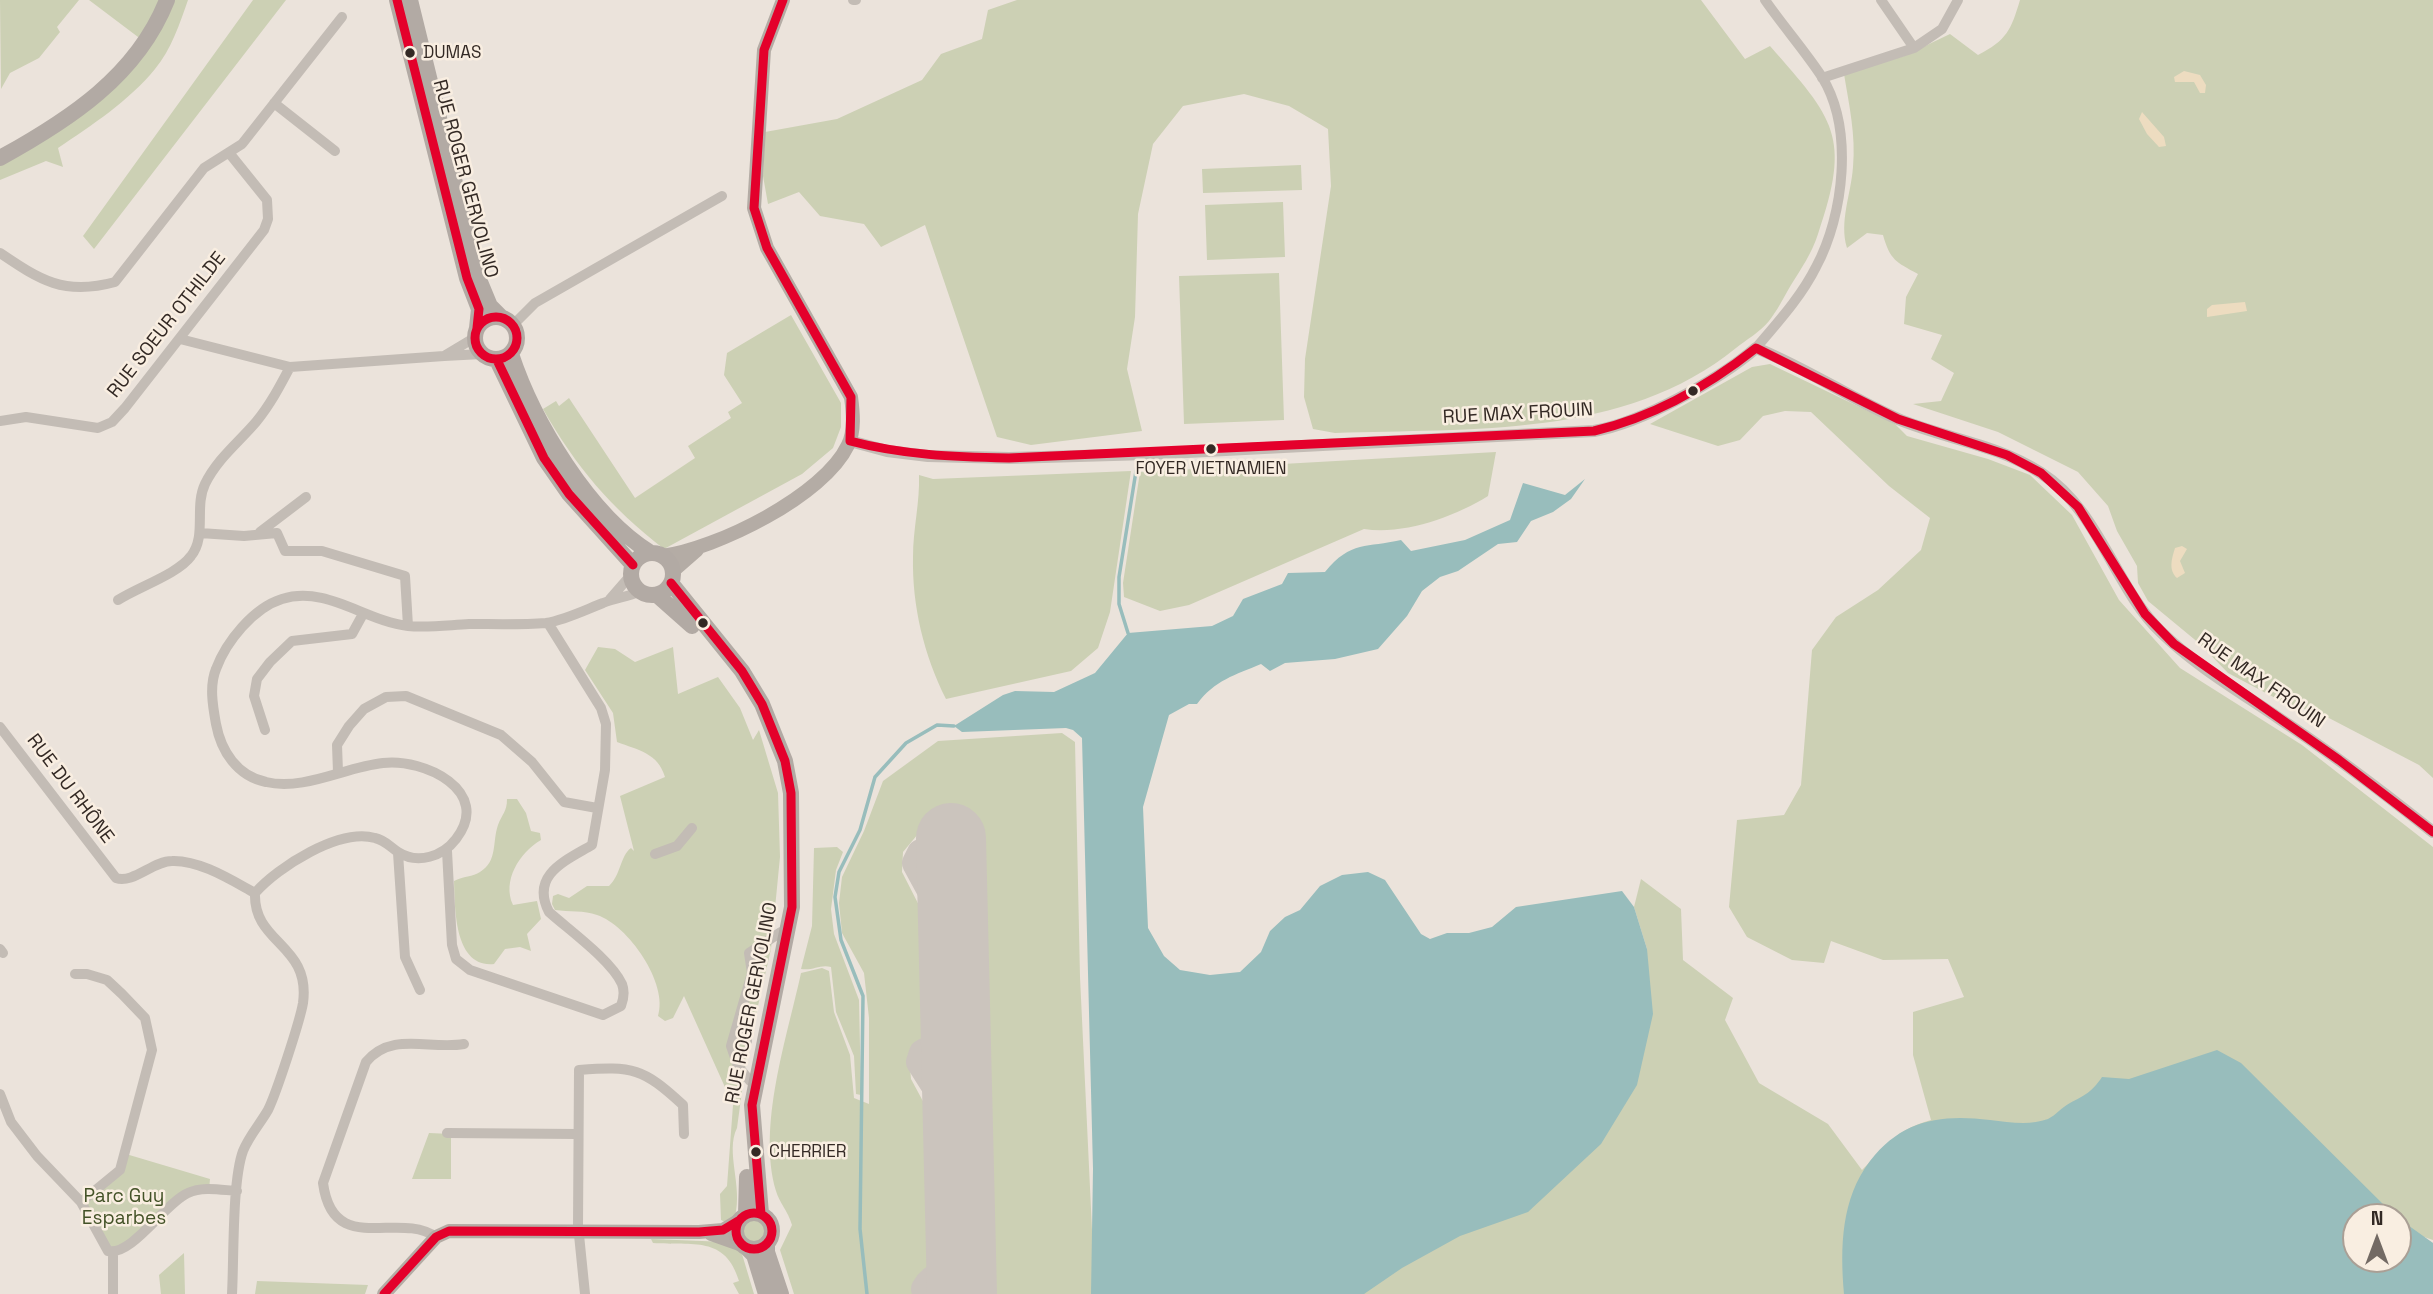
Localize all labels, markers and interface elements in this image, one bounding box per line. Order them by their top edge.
place label: DUMAS [423,43,481,63]
marker: DUMAS [403,46,417,60]
street label: RUE ROGER GERVOLINO [428,77,502,281]
street label: RUE SOEUR OTHILDE [103,248,231,402]
unlabelled marker [1686,384,1700,398]
street label: RUE MAX FROUIN [1442,399,1594,429]
marker: FOYER VIETNAMIEN [1204,442,1218,456]
place label: FOYER VIETNAMIEN [1136,459,1286,479]
unlabelled marker [696,616,710,630]
street label: RUE MAX FROUIN [2193,629,2329,733]
street label: RUE DU RHÔNE [22,730,118,848]
street label: RUE ROGER GERVOLINO [721,900,783,1106]
place label: CHERRIER [769,1142,847,1162]
marker: CHERRIER [749,1145,763,1159]
park label: Parc Guy Esparbes [82,1186,166,1230]
north arrow [2342,1203,2412,1273]
text: N [2371,1206,2383,1231]

